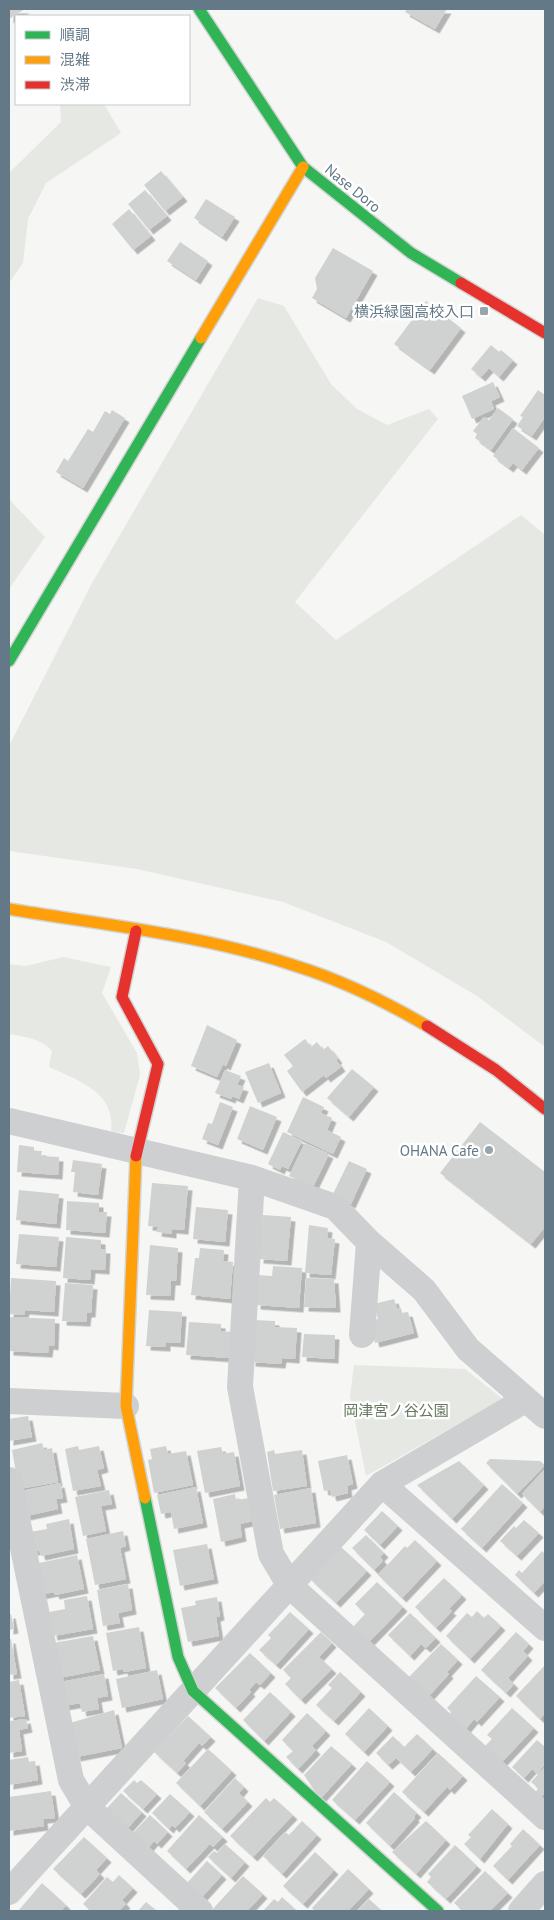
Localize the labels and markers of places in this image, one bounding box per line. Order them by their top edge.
place label: 横浜緑園高校入口 [354,302,474,321]
marker: 横浜緑園高校入口 [478,305,490,317]
place label: OHANA Cafe [400,1141,479,1160]
marker: OHANA Cafe [483,1144,495,1156]

